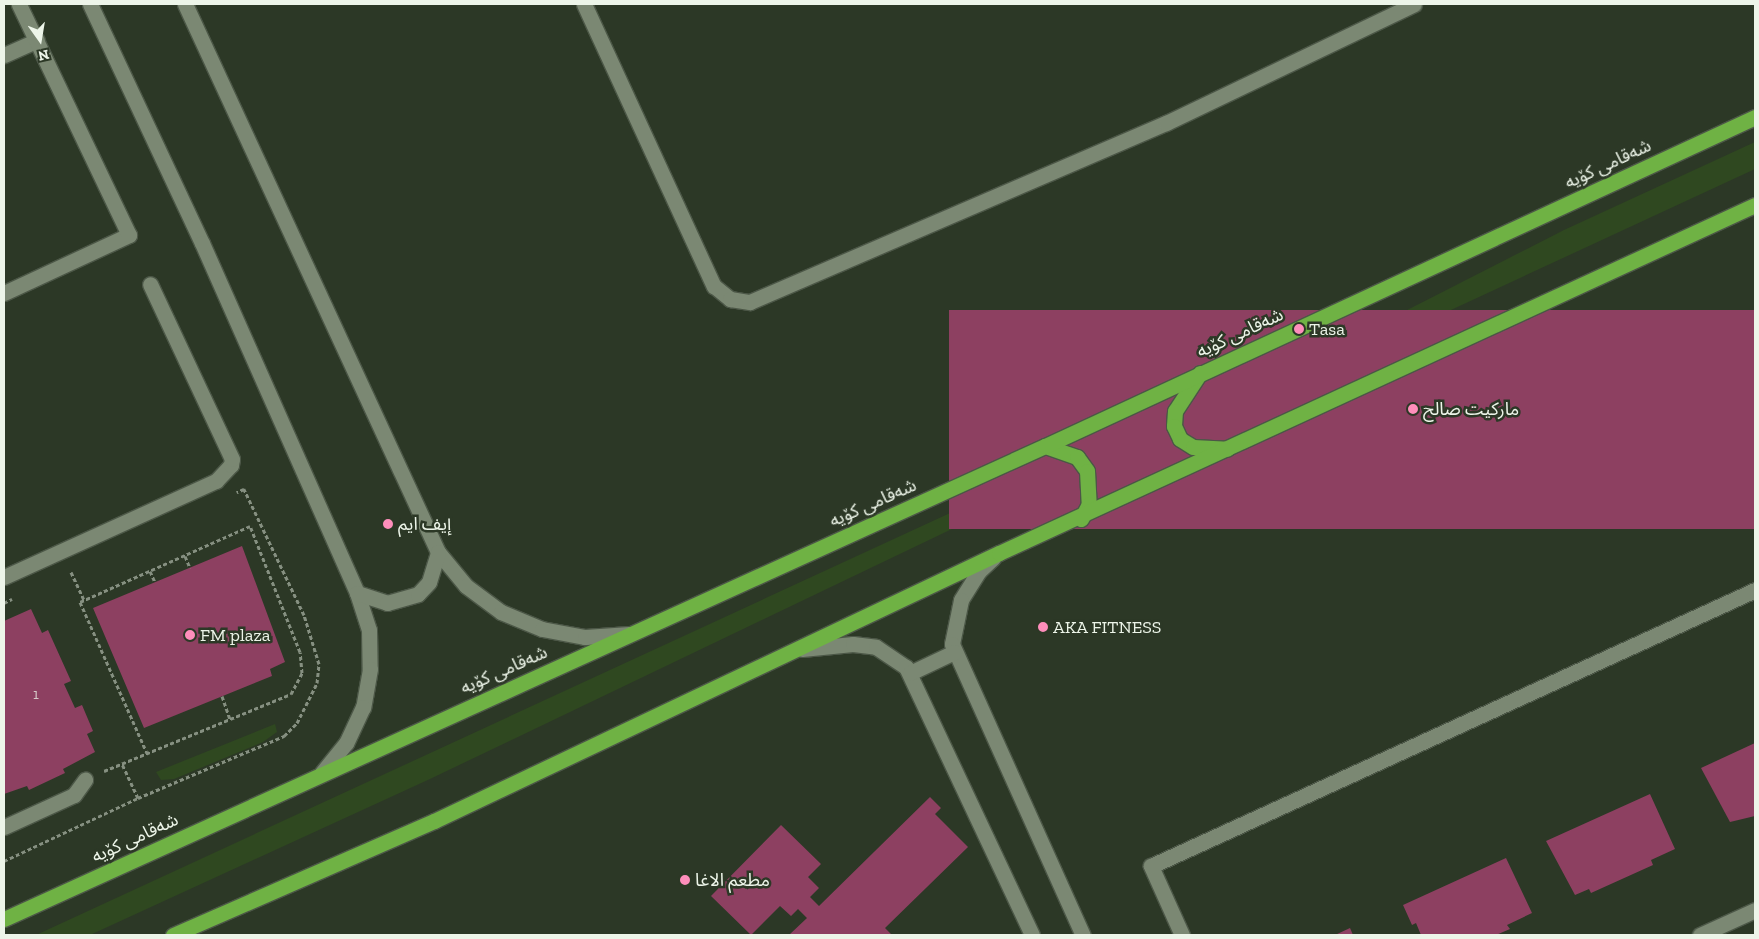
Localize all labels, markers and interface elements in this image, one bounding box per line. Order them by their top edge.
north arrow [15,15,65,65]
text: N [36,46,51,65]
street label: شەقامی کۆیە [1561,135,1655,193]
street label: شەقامی کۆیە [1193,304,1287,362]
place label: Tasa [1309,318,1345,340]
marker: Tasa [1293,323,1305,335]
place label: ماركيت صالح [1423,398,1519,420]
marker: ماركيت صالح [1407,403,1419,415]
street label: شەقامی کۆیە [826,474,920,532]
place label: إيف ايم [398,513,451,535]
marker: إيف ايم [382,518,394,530]
place label: AKA FITNESS [1053,616,1162,638]
marker: AKA FITNESS [1037,621,1049,633]
place label: FM plaza [200,624,270,646]
marker: FM plaza [184,629,196,641]
street label: شەقامی کۆیە [457,641,551,699]
house number: 1 [33,686,39,704]
street label: شەقامی کۆیە [88,809,182,867]
place label: مطعم الاغا [695,869,770,891]
marker: مطعم الاغا [679,874,691,886]

